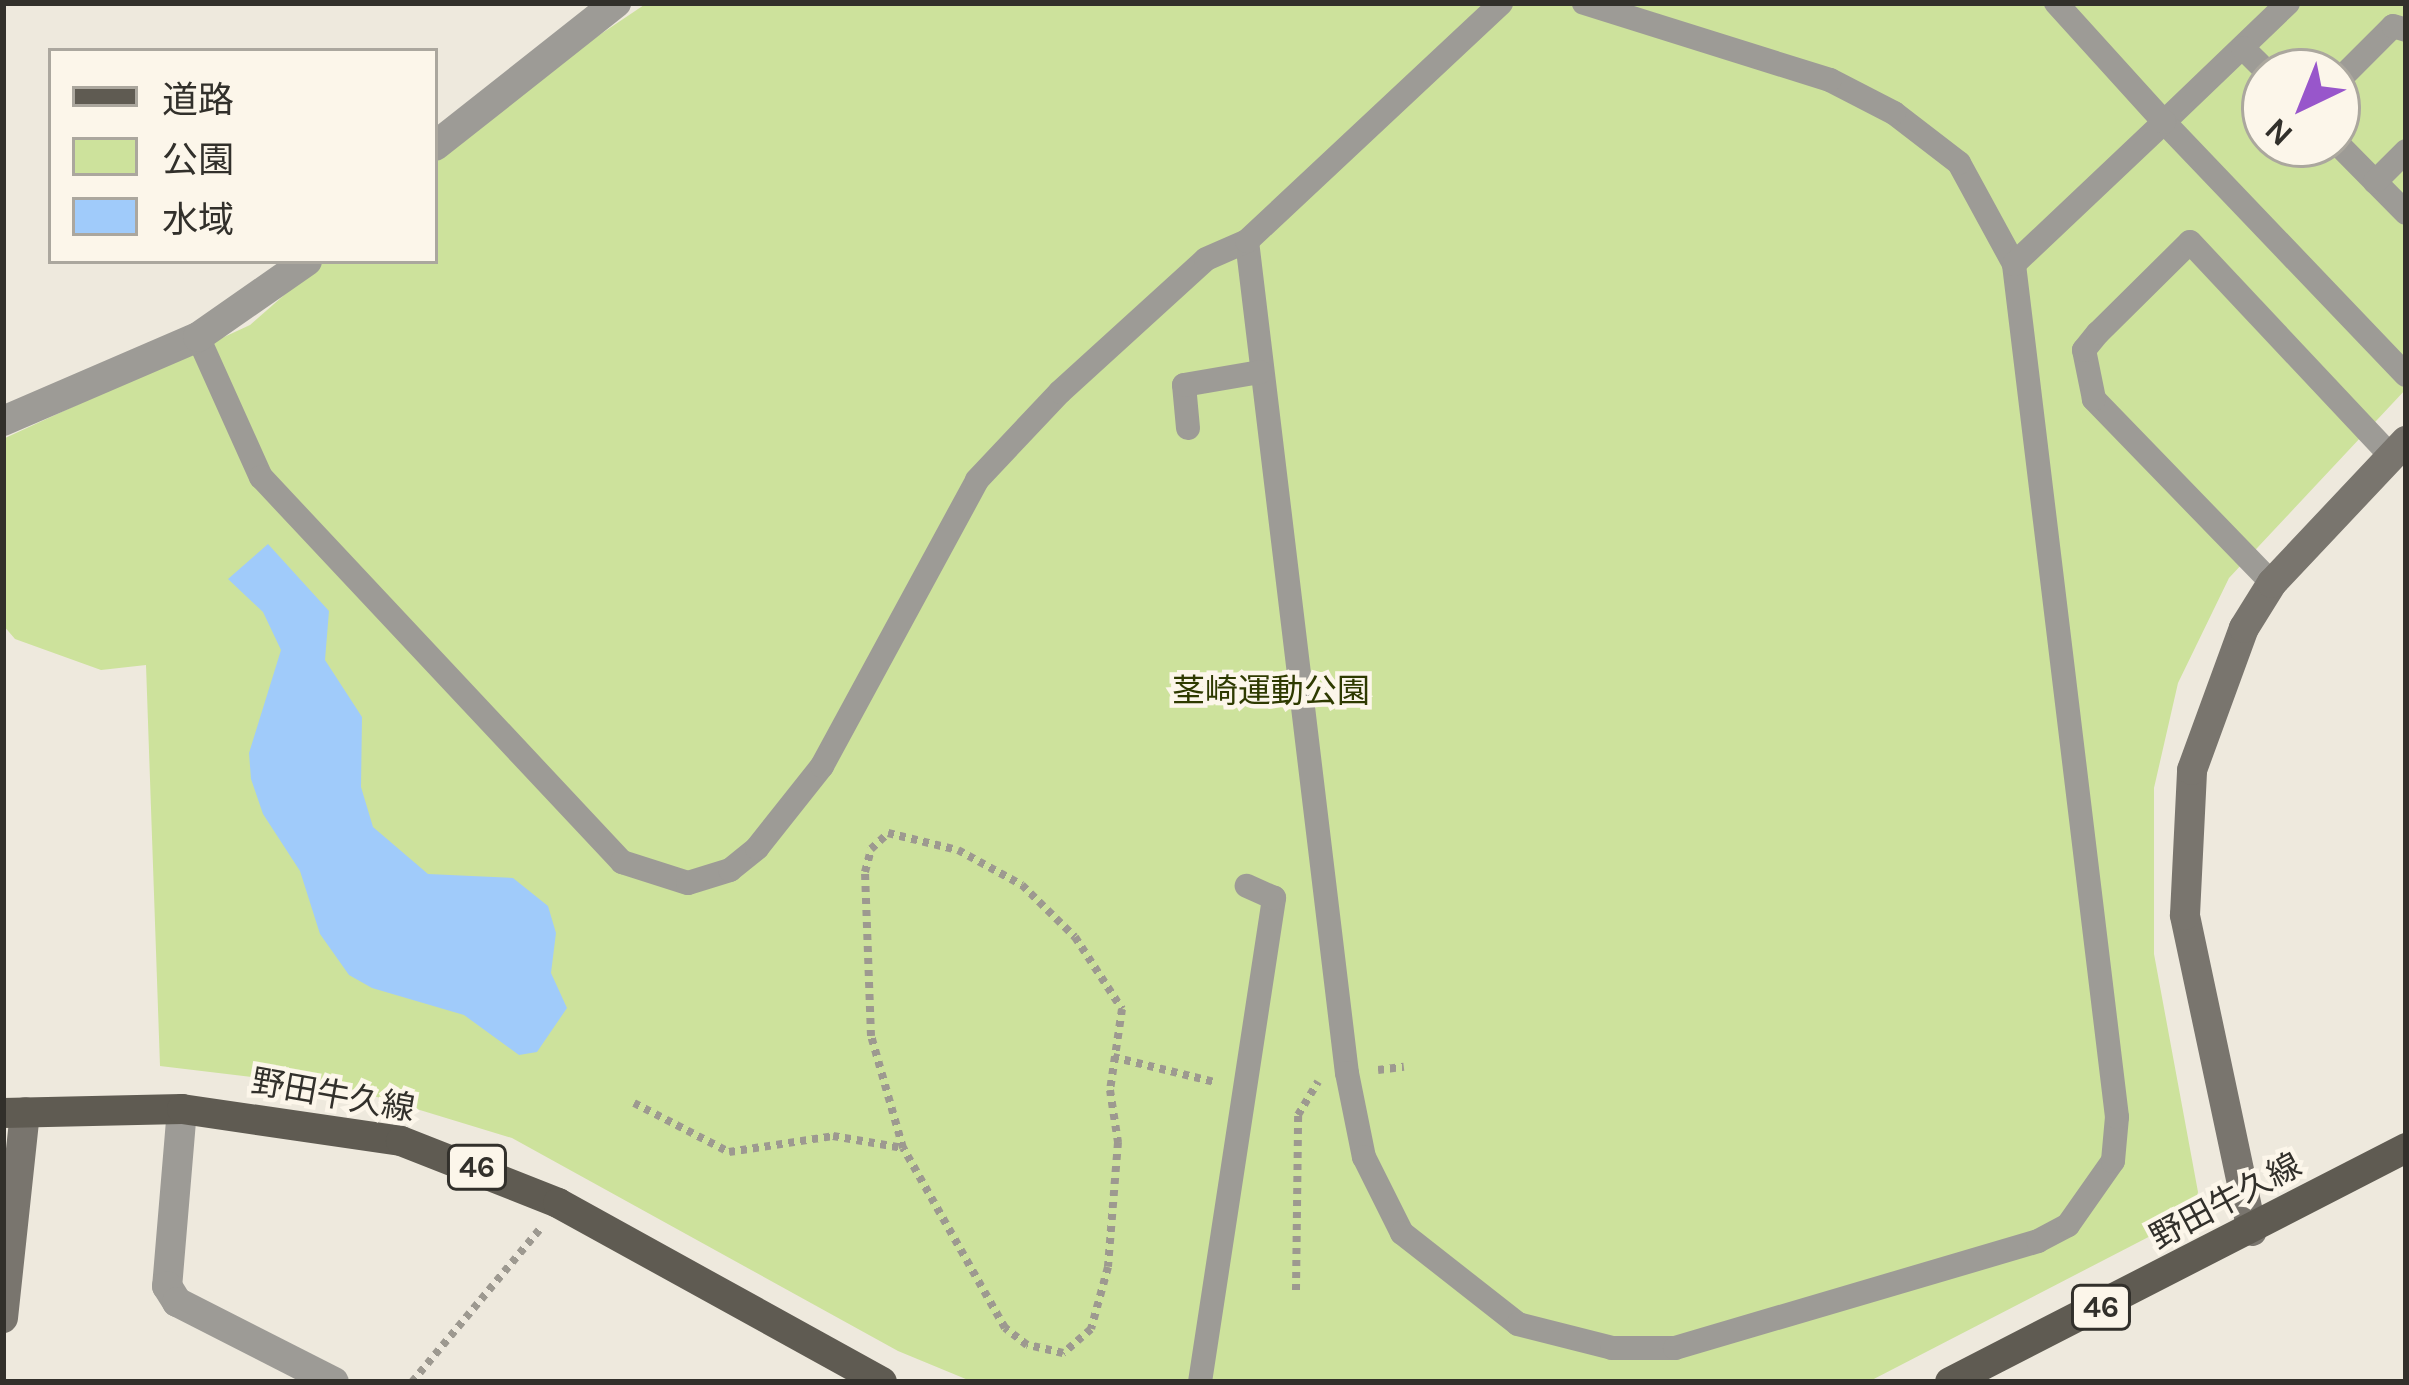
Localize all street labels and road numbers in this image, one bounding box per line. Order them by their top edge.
street label: 野田牛久線 [248,1062,418,1130]
road number: 46 [444,1143,510,1191]
street label: 野田牛久線 [2144,1146,2308,1258]
road number: 46 [2068,1283,2134,1331]

